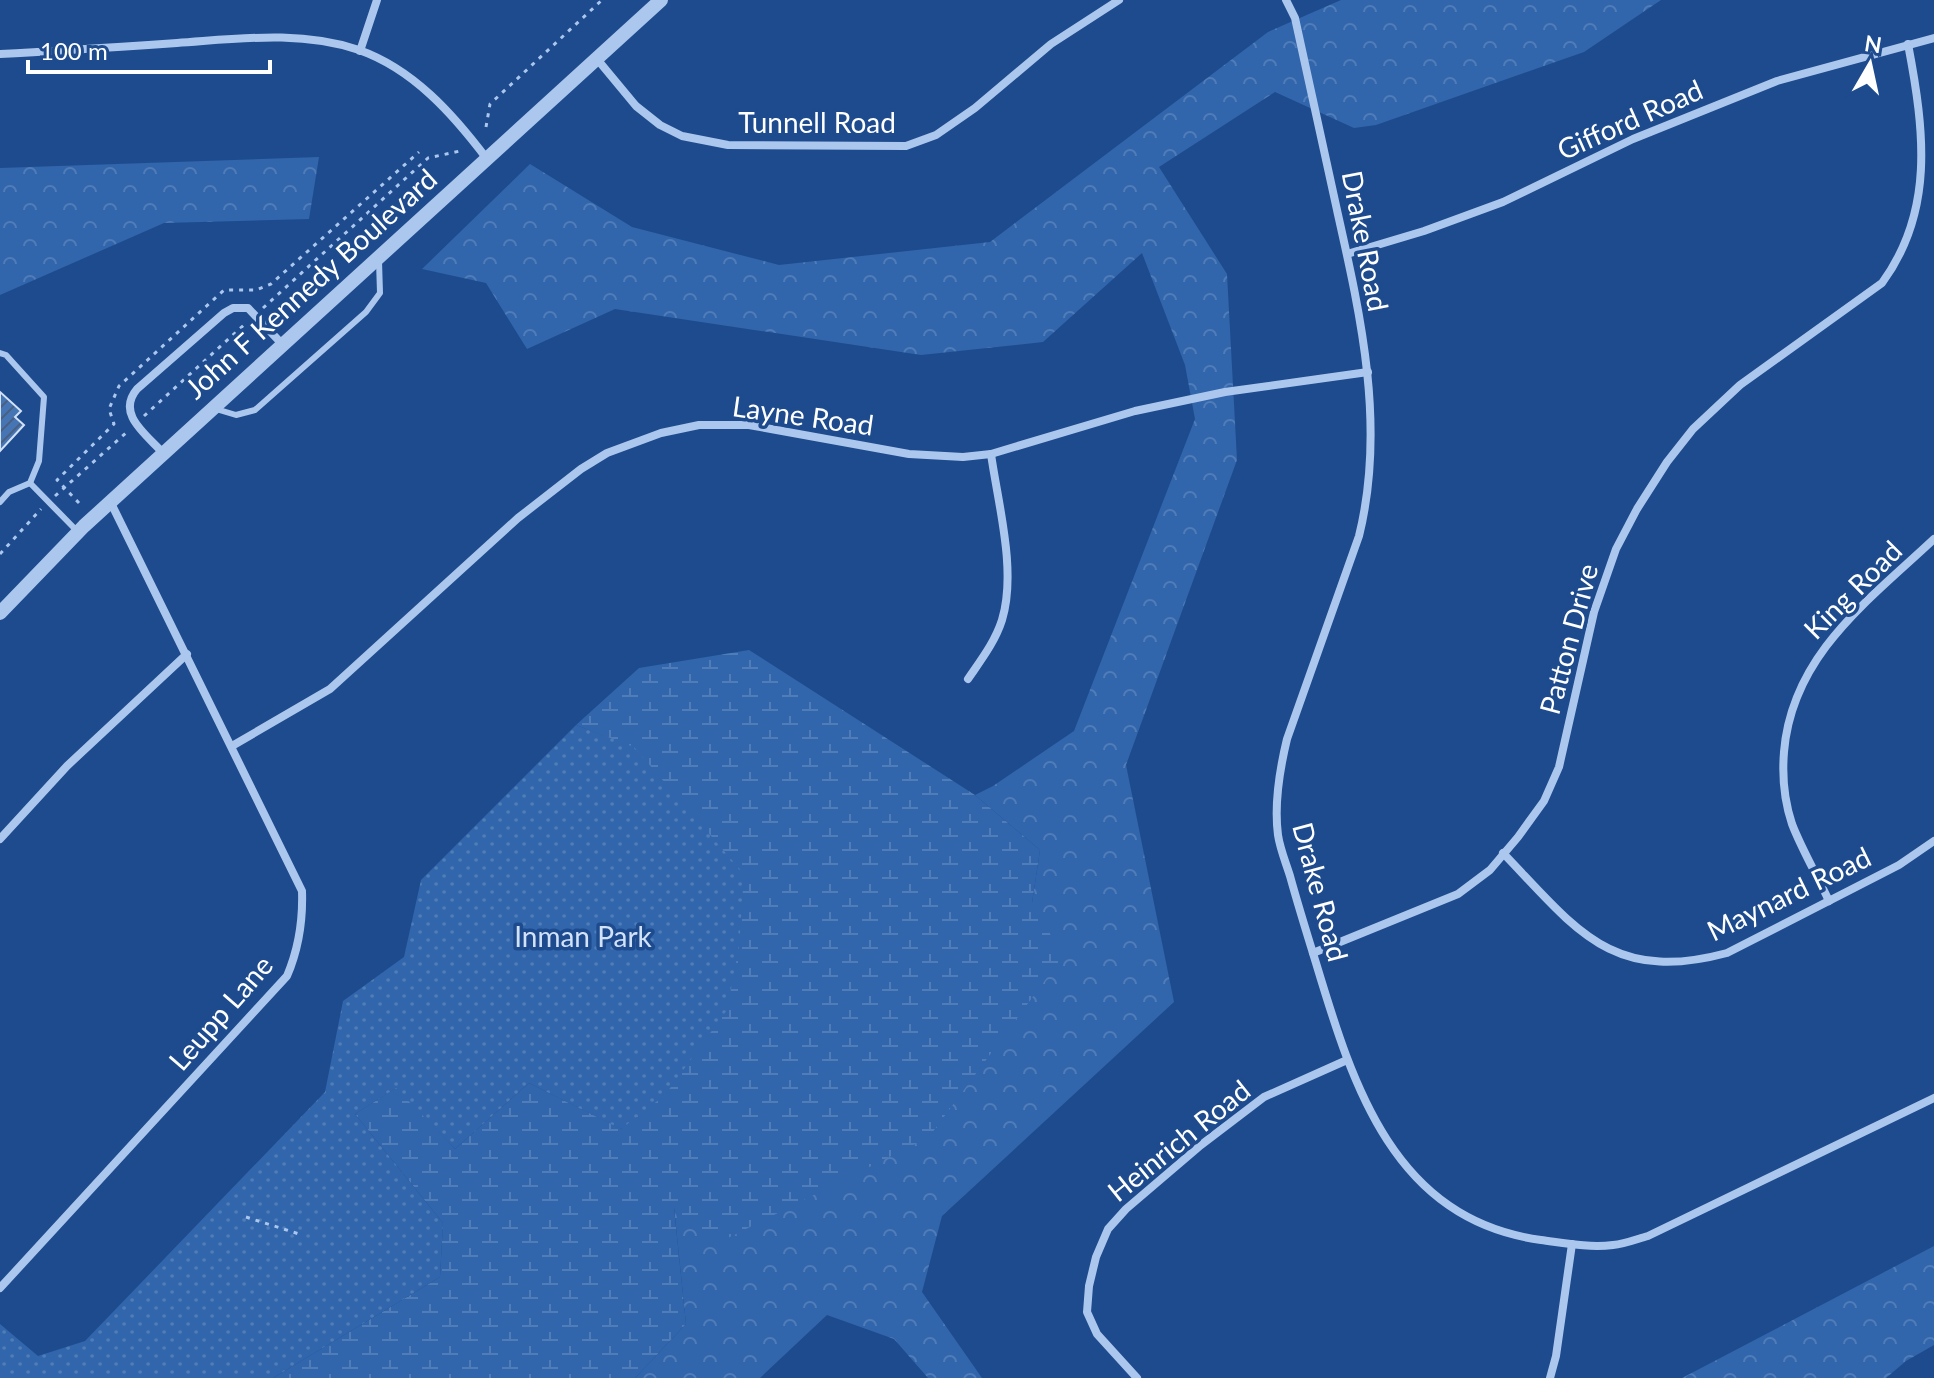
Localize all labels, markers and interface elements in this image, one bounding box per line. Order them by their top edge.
scale bar [28,24,270,74]
north arrow [1830,24,1910,104]
text: N [1863,29,1884,58]
text: 100 m [40,36,108,65]
street label: Gifford Road [1552,72,1708,166]
street label: Tunnell Road [738,105,896,139]
street label: John F Kennedy Boulevard [178,161,443,405]
street label: Drake Road [1336,168,1396,314]
street label: Layne Road [730,388,876,442]
street label: King Road [1796,533,1908,645]
street label: Patton Drive [1532,560,1604,718]
street label: Drake Road [1286,819,1356,965]
street label: Maynard Road [1701,839,1876,947]
park label: Inman Park [514,919,653,953]
street label: Leupp Lane [161,948,279,1077]
street label: Heinrich Road [1100,1072,1256,1208]

